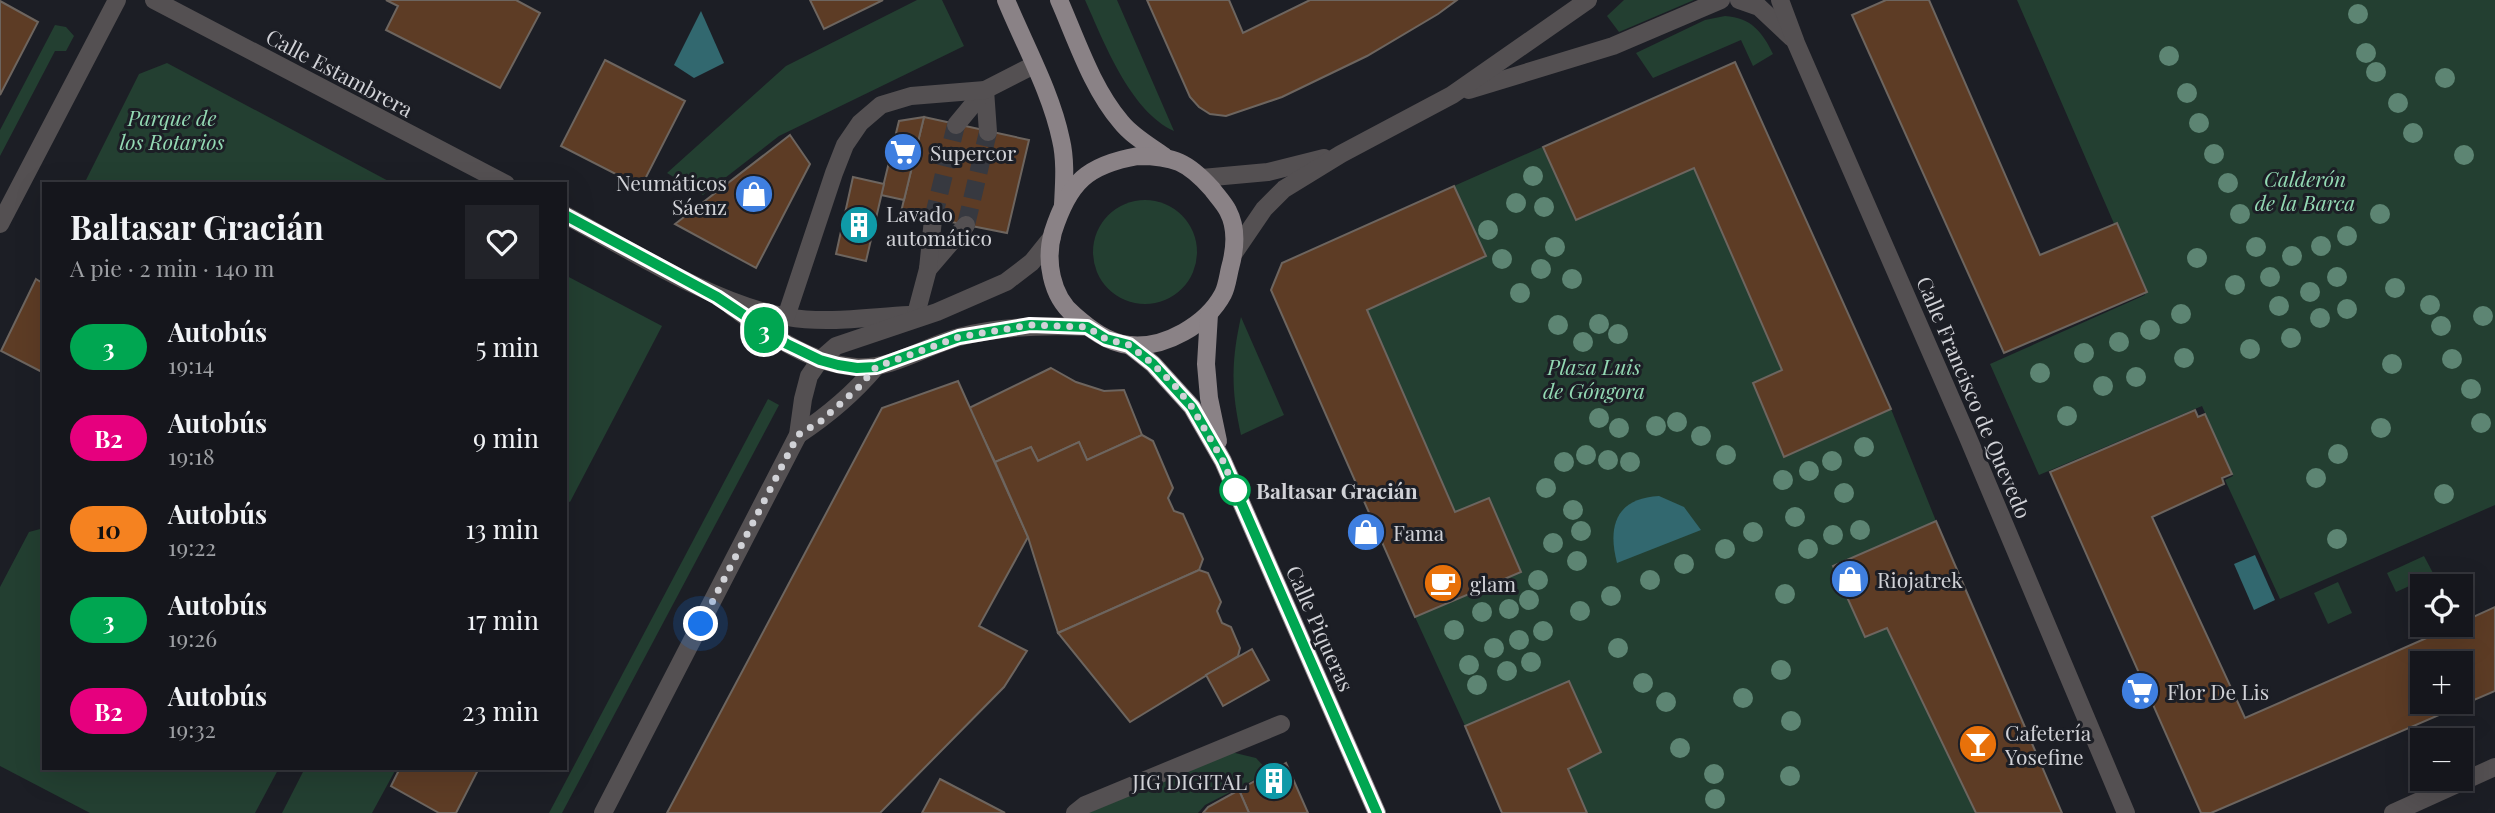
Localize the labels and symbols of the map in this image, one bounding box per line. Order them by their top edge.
street label: Calle Estambrera [262,22,419,123]
park label: Parque de los Rotarios [119,103,225,155]
supermarket icon: Supercor [882,131,924,173]
place label: Supercor [930,138,1017,166]
park label: Calderón de la Barca [2255,164,2355,216]
place label: Neumáticos Sáenz [616,168,727,220]
shop icon: Neumáticos Sáenz [733,173,775,215]
place label: Lavado automático [886,199,992,251]
building icon: Lavado automático [838,204,880,246]
street label: Calle Francisco de Quevedo [1911,272,2039,522]
line badge: 3 [741,307,787,353]
park label: Plaza Luis de Góngora [1543,352,1645,404]
marker: Baltasar Gracián [1220,475,1250,505]
place label: Baltasar Gracián [1256,476,1418,504]
shop icon: Fama [1345,511,1387,553]
place label: Fama [1393,518,1445,546]
shop icon: Riojatrek [1829,558,1871,600]
street label: Calle Piqueras [1281,561,1361,695]
cafe icon: glam [1422,562,1464,604]
place label: Riojatrek [1877,565,1963,593]
place label: glam [1470,569,1517,597]
your location [683,606,718,641]
supermarket icon: Flor De Lis [2119,670,2161,712]
place label: Flor De Lis [2167,677,2269,705]
place label: Cafetería Yosefine [2004,718,2092,770]
bar icon: Cafetería Yosefine [1957,723,1999,765]
building icon: JIG DIGITAL [1253,760,1295,802]
place label: JIG DIGITAL [1131,767,1247,795]

